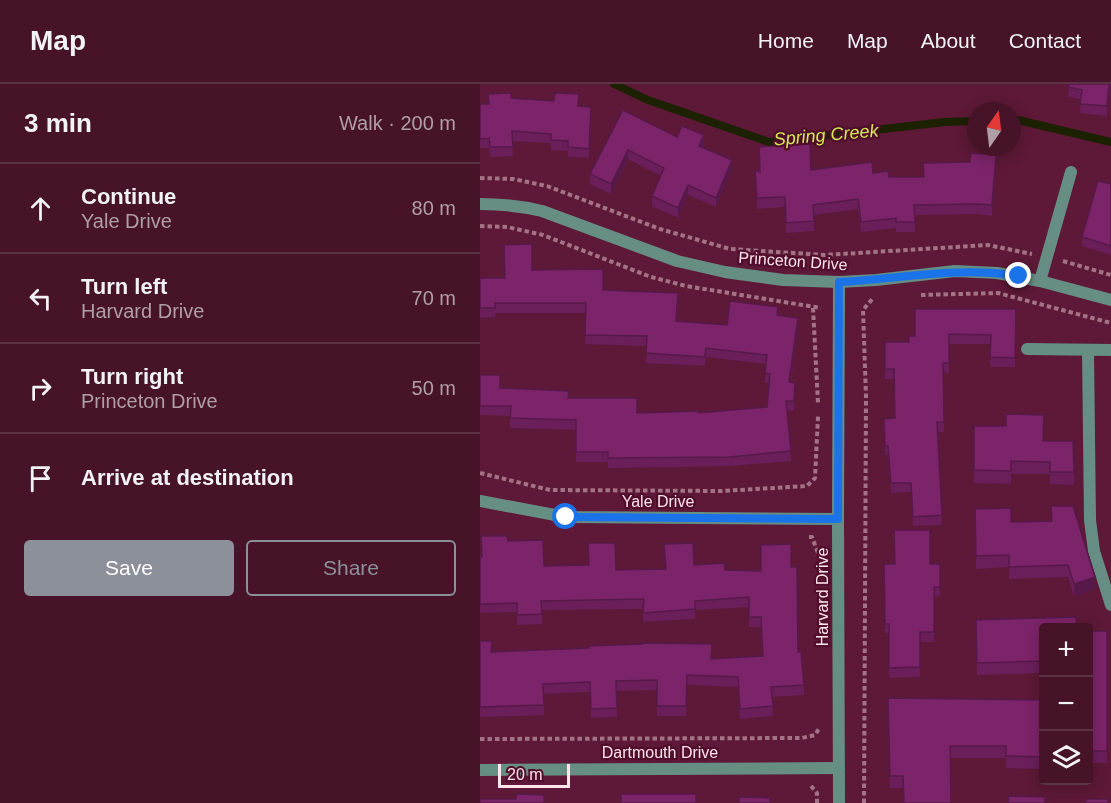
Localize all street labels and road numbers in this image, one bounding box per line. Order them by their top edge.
street label: Princeton Drive [738,249,848,273]
street label: Yale Drive [622,493,694,510]
street label: Harvard Drive [814,548,831,646]
street label: Dartmouth Drive [602,744,718,761]

